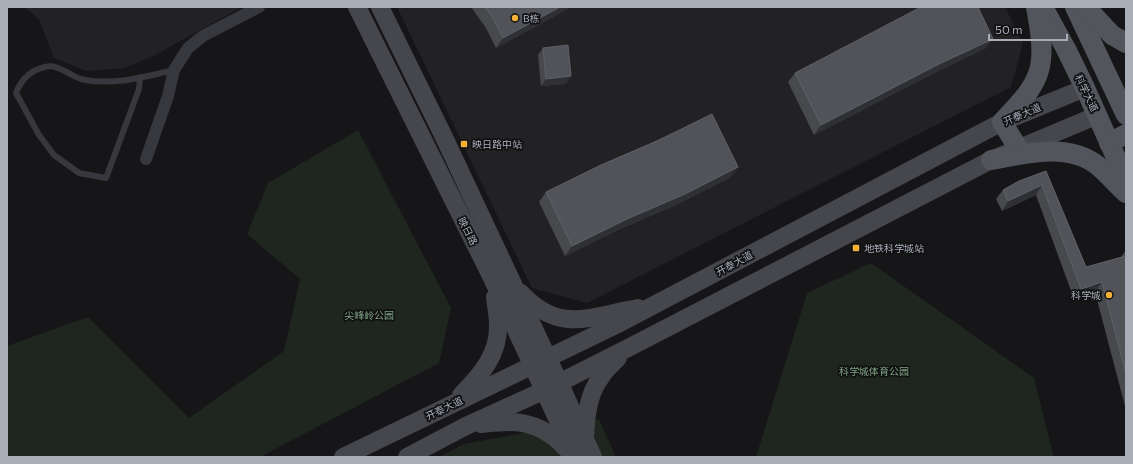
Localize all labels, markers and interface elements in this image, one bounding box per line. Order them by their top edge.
place label: B栋 [523,12,539,24]
marker: B栋 [510,13,520,23]
scale bar [989,16,1067,42]
text: 50 m [995,22,1023,36]
street label: 科学大道 [1073,72,1101,114]
street label: 开泰大道 [1001,101,1043,127]
place label: 映日路中站 [472,138,522,150]
marker: 映日路中站 [459,139,469,149]
street label: 映日路 [456,215,480,247]
place label: 地铁科学城站 [864,242,924,254]
marker: 地铁科学城站 [851,243,861,253]
street label: 开泰大道 [714,248,754,278]
place label: 科学城 [1071,289,1101,301]
marker: 科学城 [1104,290,1114,300]
park label: 尖峰岭公园 [344,309,394,321]
park label: 科学城体育公园 [839,365,909,377]
street label: 开泰大道 [423,394,465,422]

